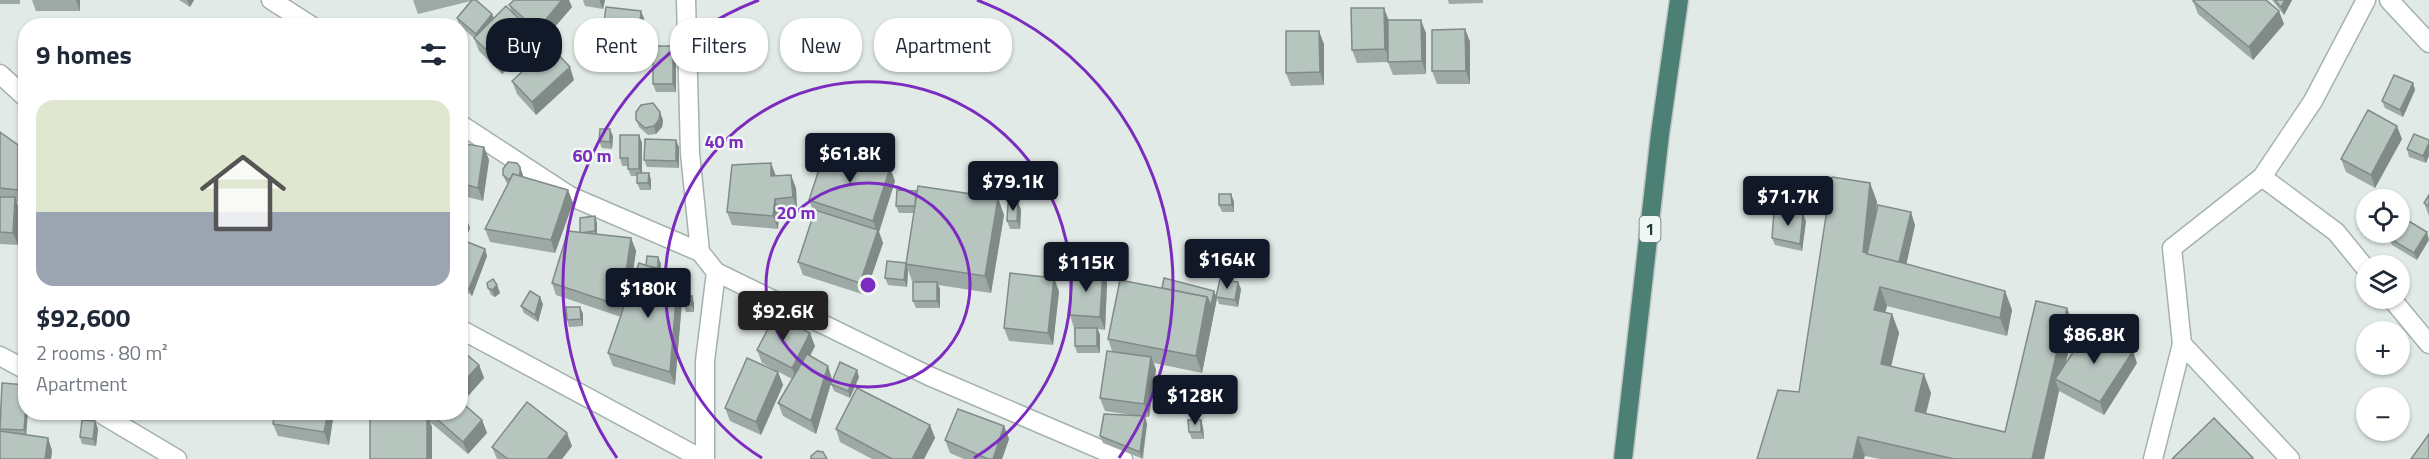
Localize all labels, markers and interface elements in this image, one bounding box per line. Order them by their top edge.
chip: Buy [486,18,562,72]
chip: Rent [574,18,658,72]
chip: Filters [670,18,768,72]
chip: New [780,18,862,72]
chip: Apartment [874,18,1012,72]
text: 9 homes [36,35,132,74]
icon: filters [417,38,450,71]
text: 40 m [704,128,744,155]
pin: $61.8K [801,133,899,184]
text: $61.8K [819,137,881,168]
icon: home [189,139,297,247]
text: 60 m [572,142,612,169]
pin: $79.1K [964,161,1062,212]
text: $79.1K [982,165,1044,196]
pin: $71.7K [1739,176,1837,227]
text: $71.7K [1757,180,1819,211]
map controls [2356,189,2410,441]
button: locate [2356,189,2410,243]
text: 20 m [776,199,816,226]
road number: 1 [1640,216,1660,242]
pin: $164K [1185,239,1269,290]
pin: $115K [1044,242,1128,293]
text: $164K [1199,243,1255,274]
text: $115K [1058,246,1114,277]
button: layers [2356,255,2410,309]
pin: $180K [606,268,690,319]
text: $180K [620,272,676,303]
centre of rings [858,275,878,295]
pin: $92.6K [734,291,832,342]
text: $92.6K [752,295,814,326]
text: $92,600 [36,298,130,337]
pin: $86.8K [2045,314,2143,365]
text: $86.8K [2063,318,2125,349]
button: + [2356,321,2410,375]
text: 2 rooms · 80 m² [36,337,168,368]
text: Apartment [36,368,127,399]
pin: $128K [1153,375,1237,426]
text: $128K [1167,379,1223,410]
button: − [2356,387,2410,441]

